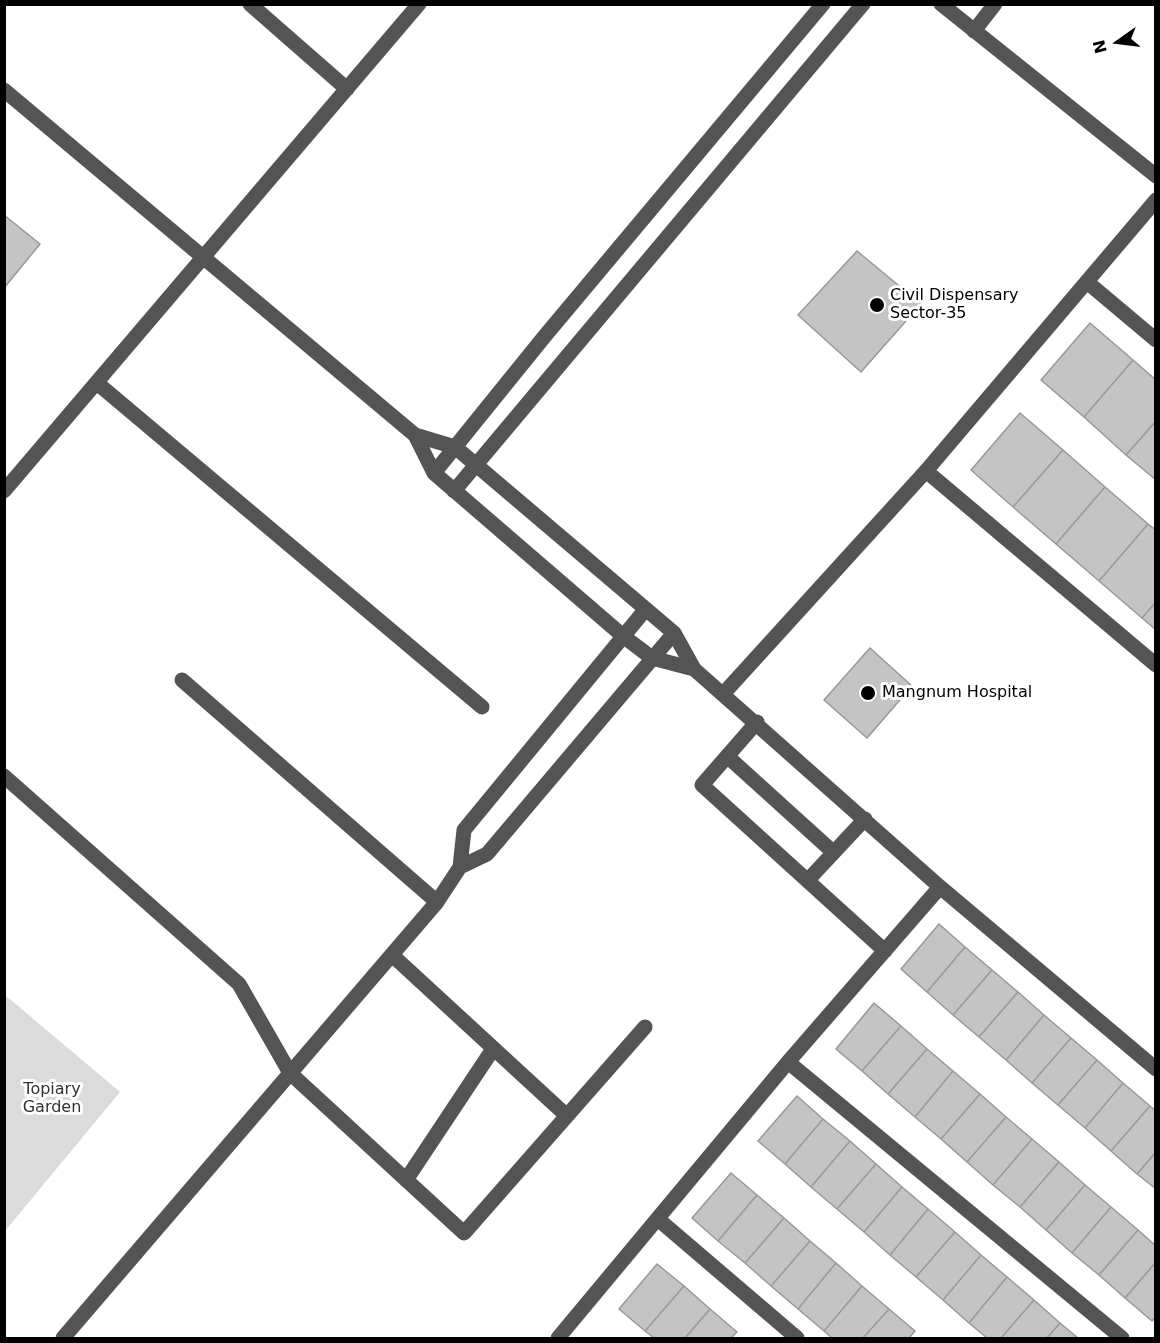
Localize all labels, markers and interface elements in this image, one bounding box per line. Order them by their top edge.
north arrow [1088,12,1148,72]
text: N [1089,38,1111,55]
place label: Civil Dispensary Sector-35 [890,286,1018,324]
marker: Civil Dispensary Sector-35 [868,296,886,314]
place label: Mangnum Hospital [882,683,1032,703]
marker: Mangnum Hospital [859,684,877,702]
park label: Topiary Garden [23,1080,81,1118]

